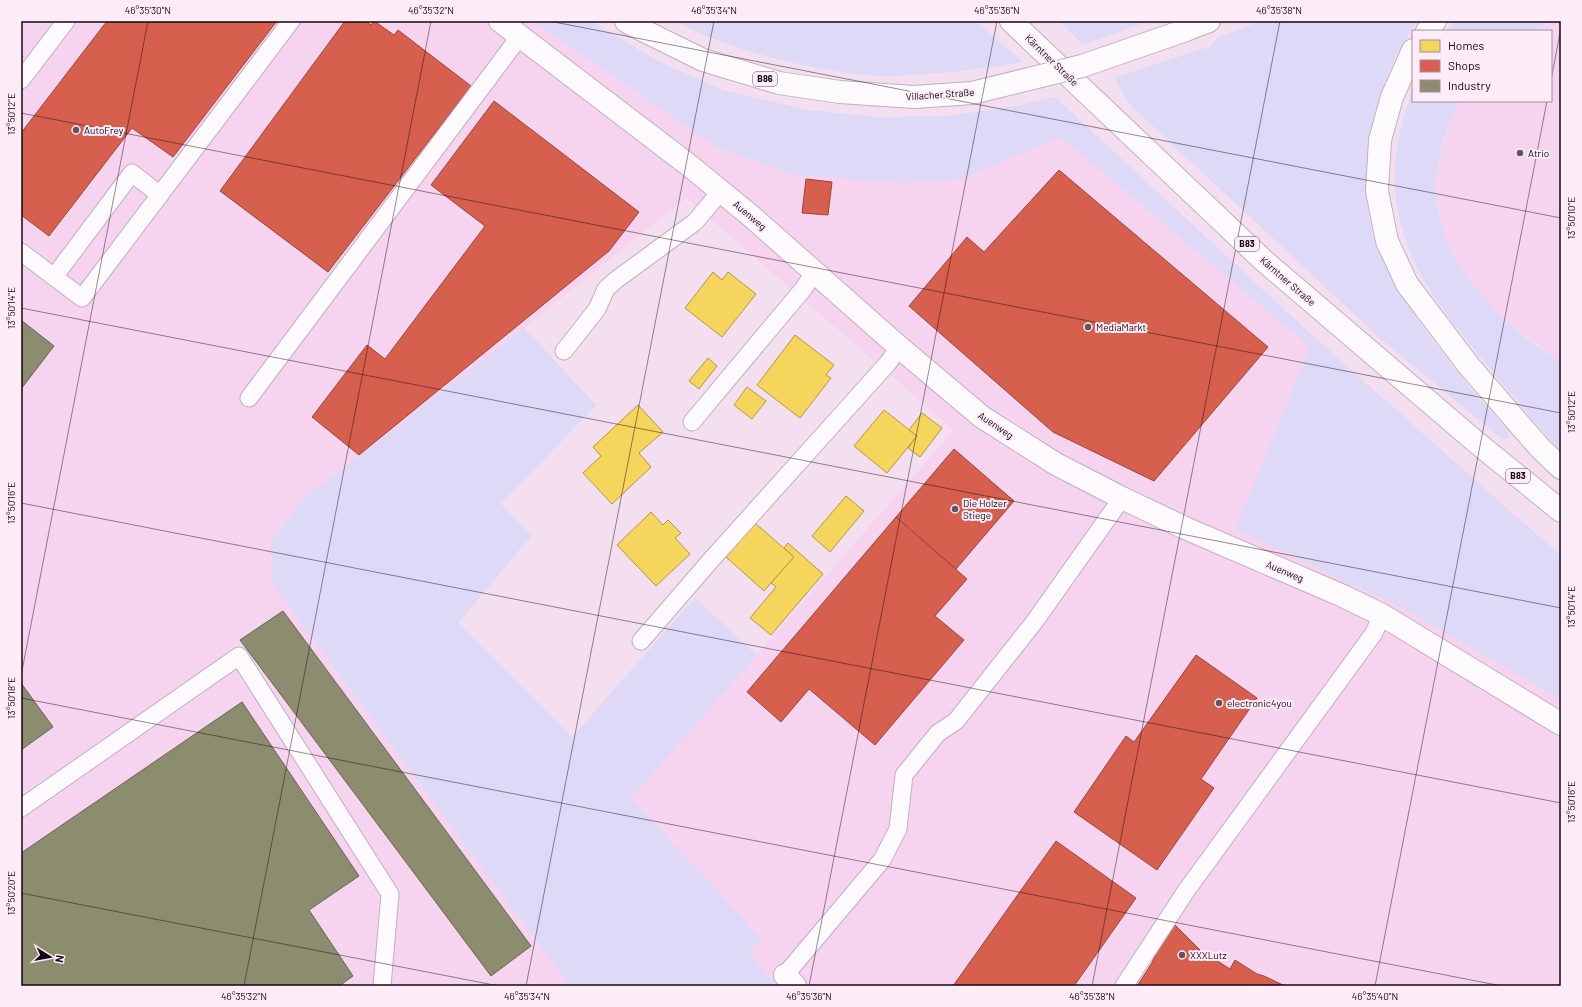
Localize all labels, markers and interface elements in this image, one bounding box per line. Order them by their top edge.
text: 46°35'30"N [125,4,171,16]
text: 46°35'32"N [408,4,454,16]
text: 46°35'34"N [691,4,737,16]
text: 46°35'36"N [974,4,1020,16]
text: 46°35'38"N [1256,4,1302,16]
legend [1412,30,1552,102]
street label: Kärntner Straße [1023,32,1081,88]
text: Homes [1448,38,1485,52]
text: Shops [1448,58,1481,72]
road number: B86 [753,72,777,86]
text: Industry [1448,78,1491,92]
street label: Villacher Straße [905,86,975,102]
text: 13°50'12"E [5,93,17,135]
place label: AutoFrey [84,124,124,136]
marker: AutoFrey [71,125,81,135]
place label: Atrio [1528,147,1549,159]
marker: Atrio [1515,148,1525,158]
text: 13°50'10"E [1565,197,1577,239]
street label: Auenweg [731,198,769,232]
road number: B83 [1235,237,1259,251]
street label: Kärntner Straße [1258,254,1318,308]
text: 13°50'14"E [5,287,17,329]
place label: MediaMarkt [1096,321,1147,333]
marker: MediaMarkt [1083,322,1093,332]
text: 13°50'12"E [1565,391,1577,433]
street label: Auenweg [976,409,1016,441]
road number: B83 [1506,469,1530,483]
text: 13°50'16"E [5,482,17,524]
place label: Die Holzer Stiege [963,497,1007,521]
marker: Die Holzer Stiege [950,504,960,514]
street label: Auenweg [1264,558,1306,584]
text: 13°50'14"E [1565,586,1577,628]
text: 13°50'18"E [5,677,17,719]
place label: electronic4you [1227,697,1292,709]
marker: electronic4you [1214,698,1224,708]
text: 13°50'16"E [1565,781,1577,823]
text: 13°50'20"E [5,871,17,915]
north arrow [30,937,70,977]
place label: XXXLutz [1190,949,1227,961]
marker: XXXLutz [1177,950,1187,960]
text: N [53,954,67,964]
text: 46°35'32"N [221,990,267,1002]
text: 46°35'34"N [504,990,550,1002]
text: 46°35'36"N [786,990,832,1002]
text: 46°35'38"N [1069,990,1115,1002]
text: 46°35'40"N [1352,990,1398,1002]

